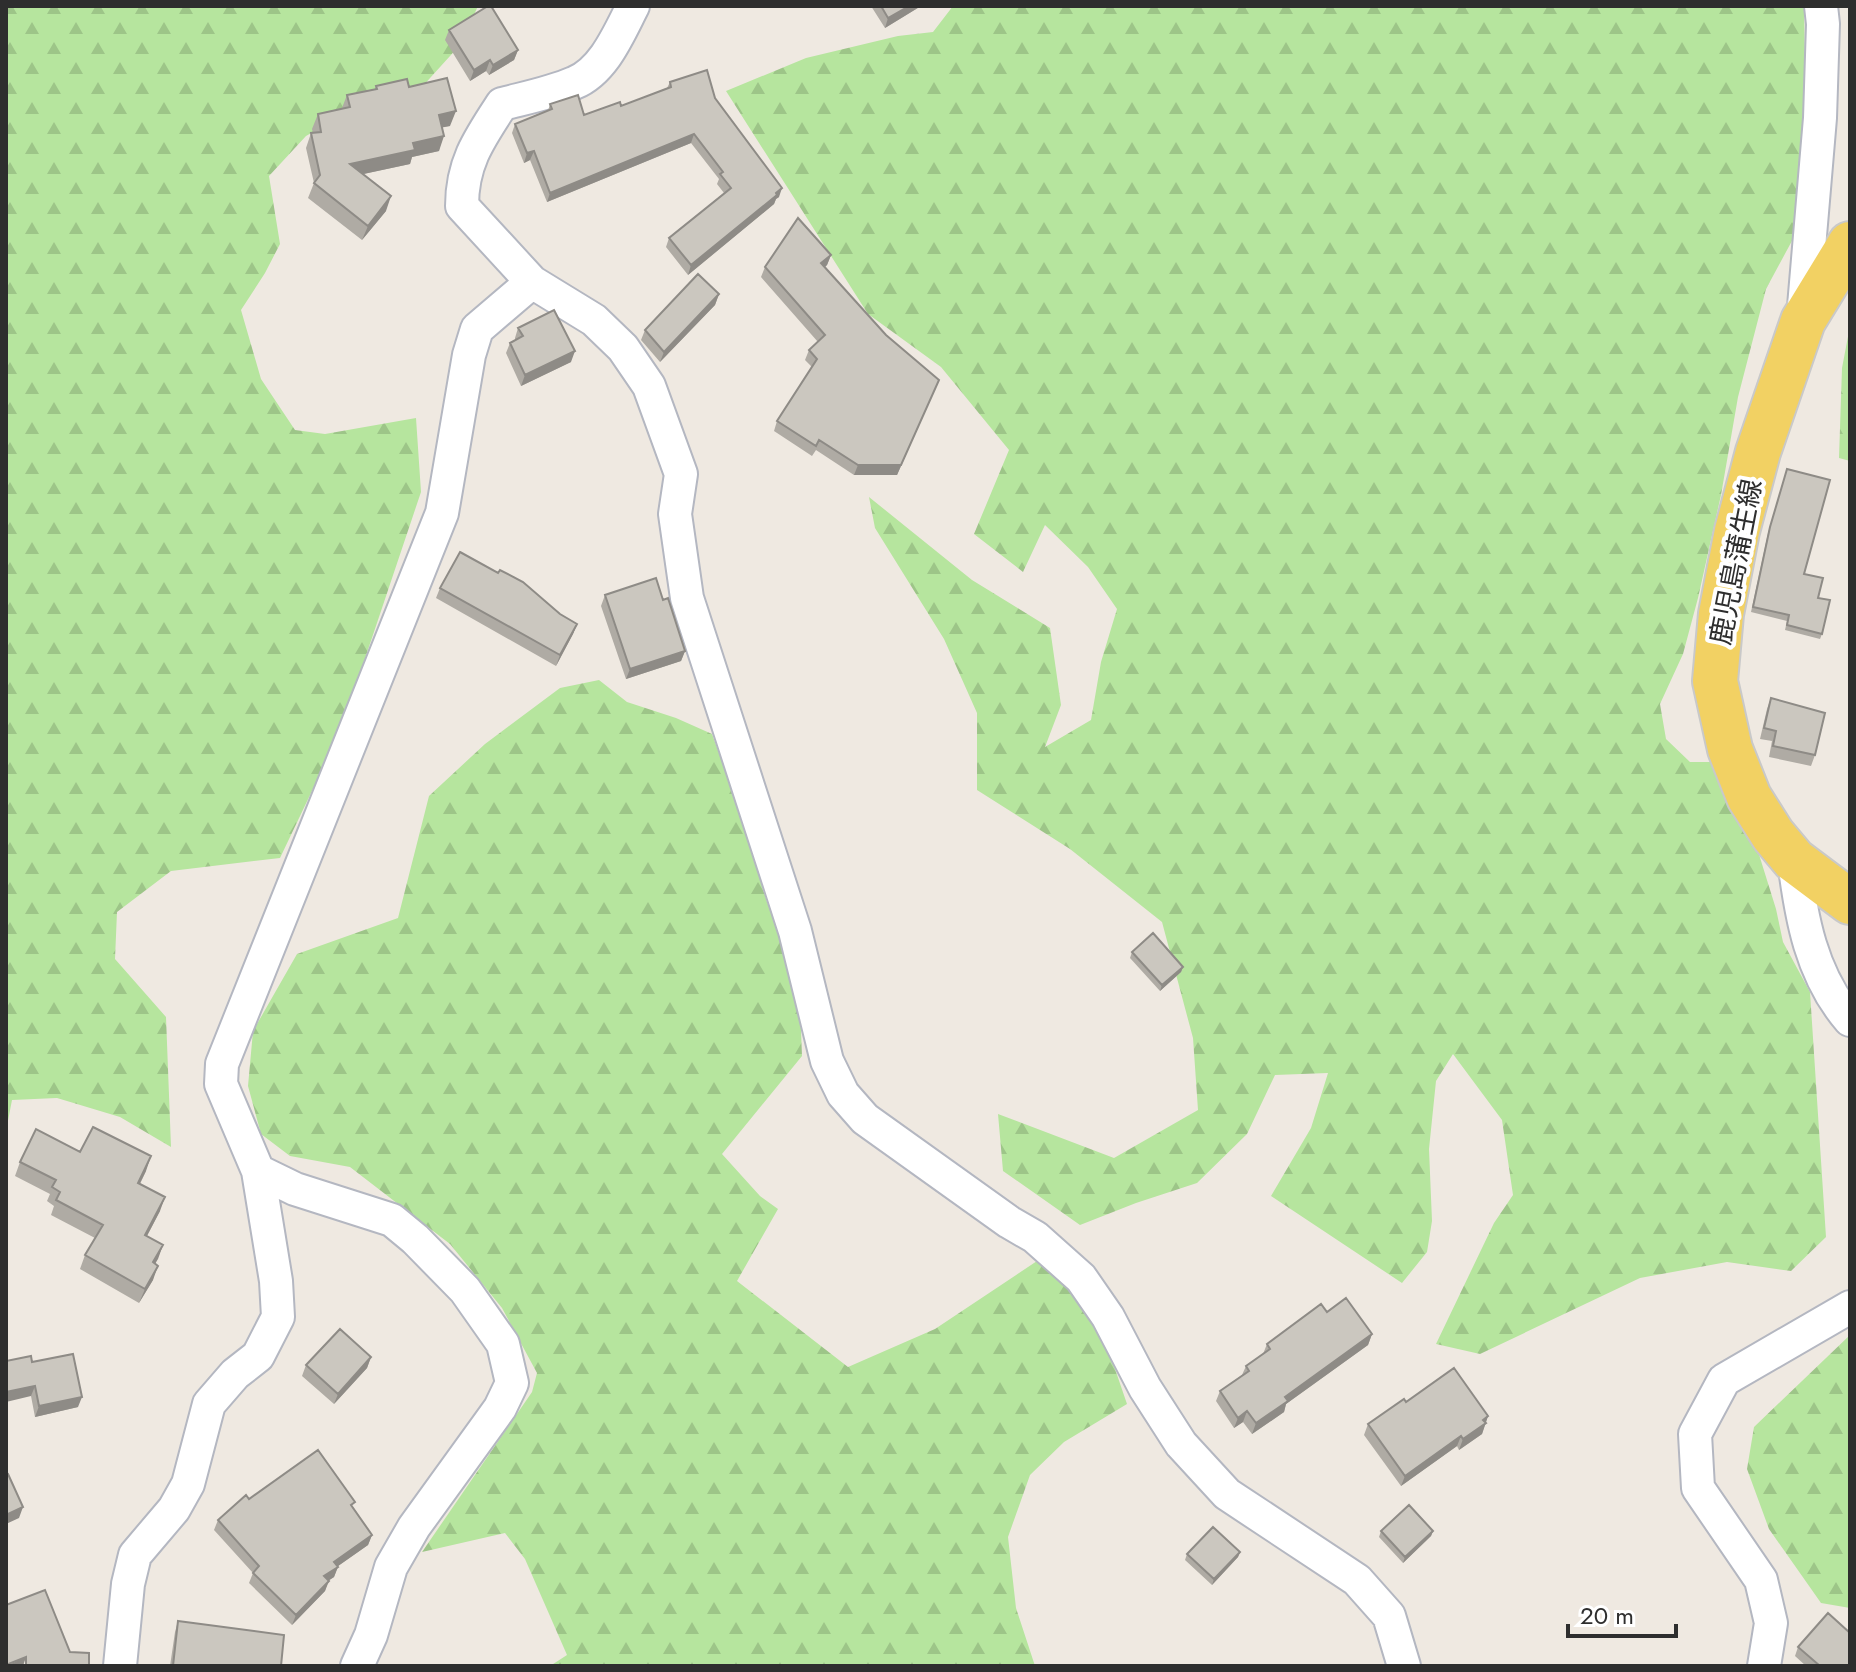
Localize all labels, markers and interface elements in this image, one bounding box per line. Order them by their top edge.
street label: 鹿児島蒲生線 [1700,476,1772,648]
scale bar [1568,1588,1676,1638]
text: 20 m [1580,1598,1634,1633]

